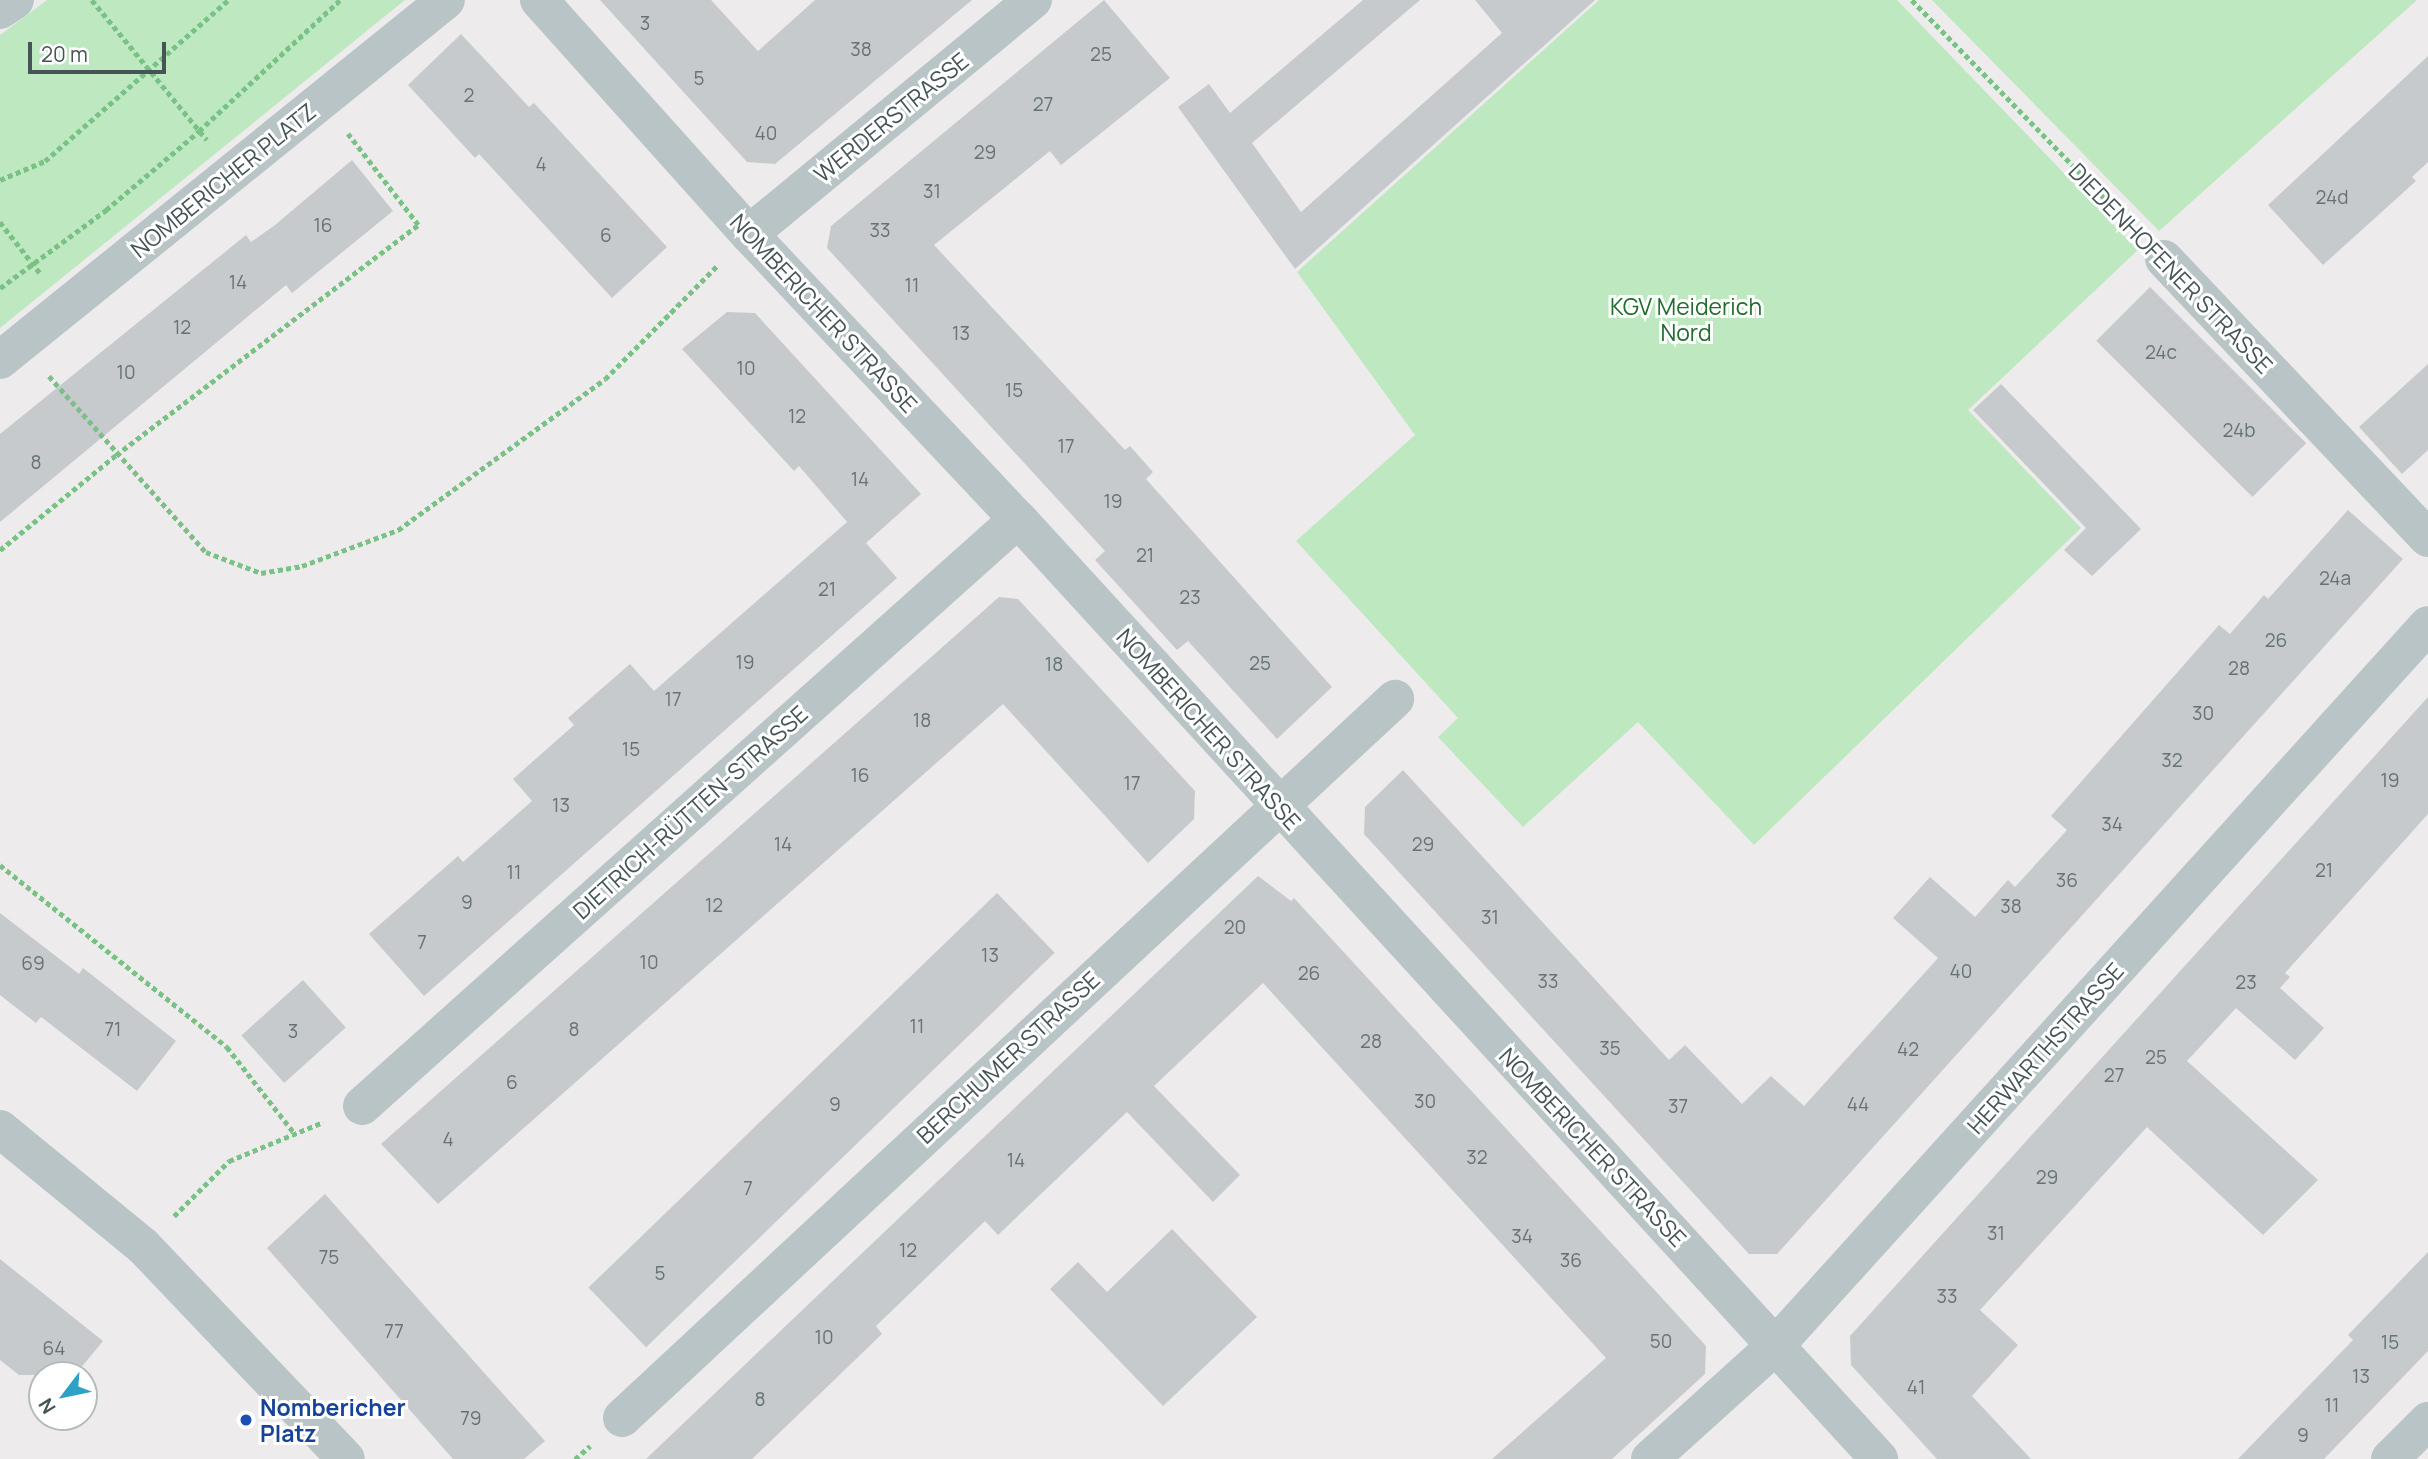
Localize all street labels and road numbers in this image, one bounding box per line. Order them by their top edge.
street label: WERDERSTRASSE [808,46,974,188]
street label: NOMBERICHER PLATZ [125,97,321,263]
street label: DIEDENHOFENER STRASSE [2063,157,2279,379]
street label: NOMBERICHER STRASSE [725,208,923,418]
street label: NOMBERICHER STRASSE [1111,623,1307,835]
street label: DIETRICH-RÜTTEN-STRASSE [567,699,813,925]
street label: HERWARTHSTRASSE [1961,957,2129,1139]
street label: BERCHUMER STRASSE [911,965,1105,1149]
street label: NOMBERICHER STRASSE [1494,1042,1692,1252]

